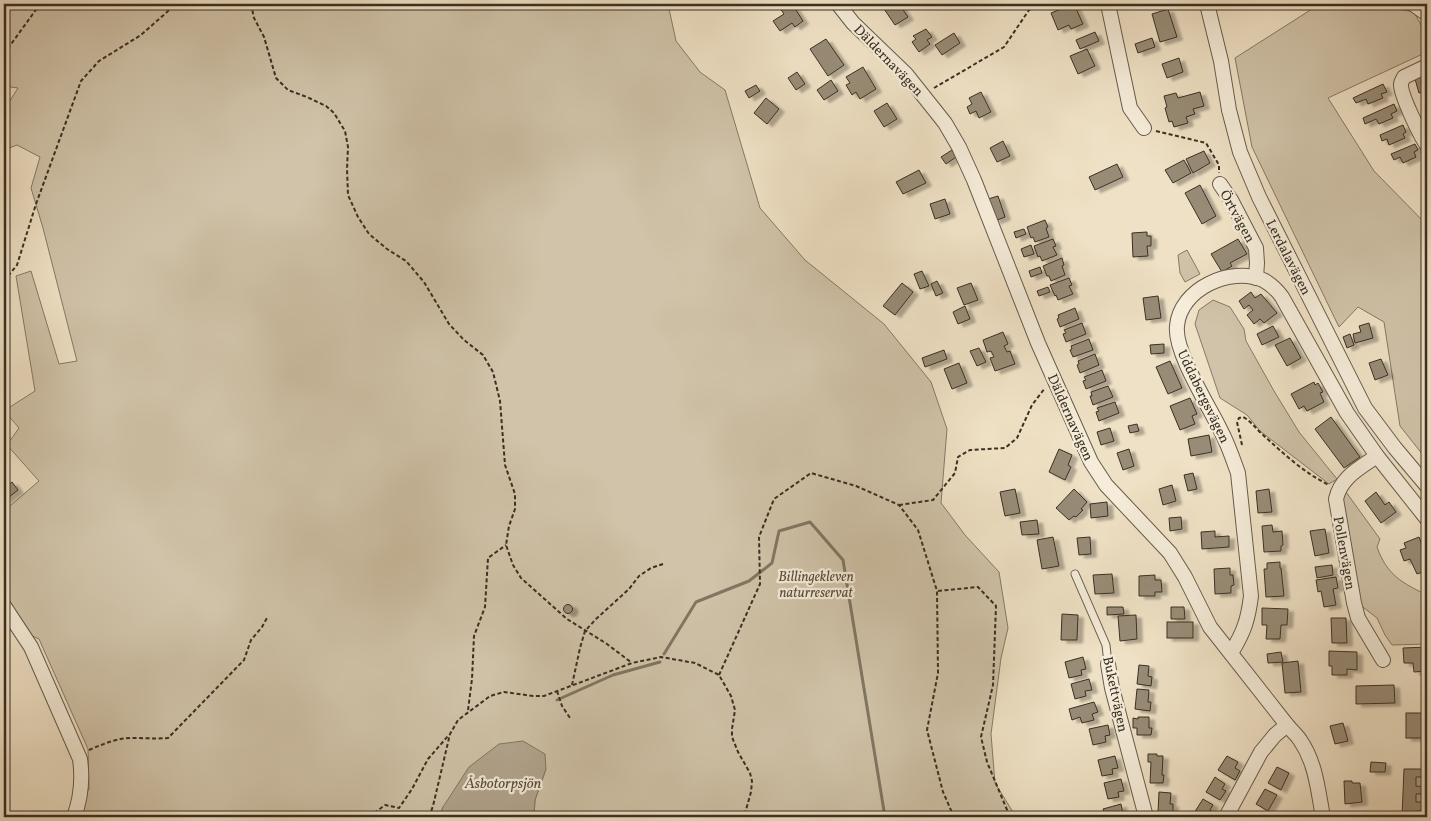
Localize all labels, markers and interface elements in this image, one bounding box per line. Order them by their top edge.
street label: Däldernavägen [849,21,927,101]
street label: Örtvägen [1214,187,1259,246]
street label: Lerdalavägen [1260,217,1315,299]
street label: Uddabergsvägen [1172,347,1233,447]
street label: Däldernavägen [1042,371,1097,464]
street label: Pollenvägen [1328,515,1359,592]
park label: Billingekleven naturreservat [778,568,854,603]
street label: Bukettvägen [1097,655,1132,734]
water label: Åsbotorpsjön [464,774,542,795]

